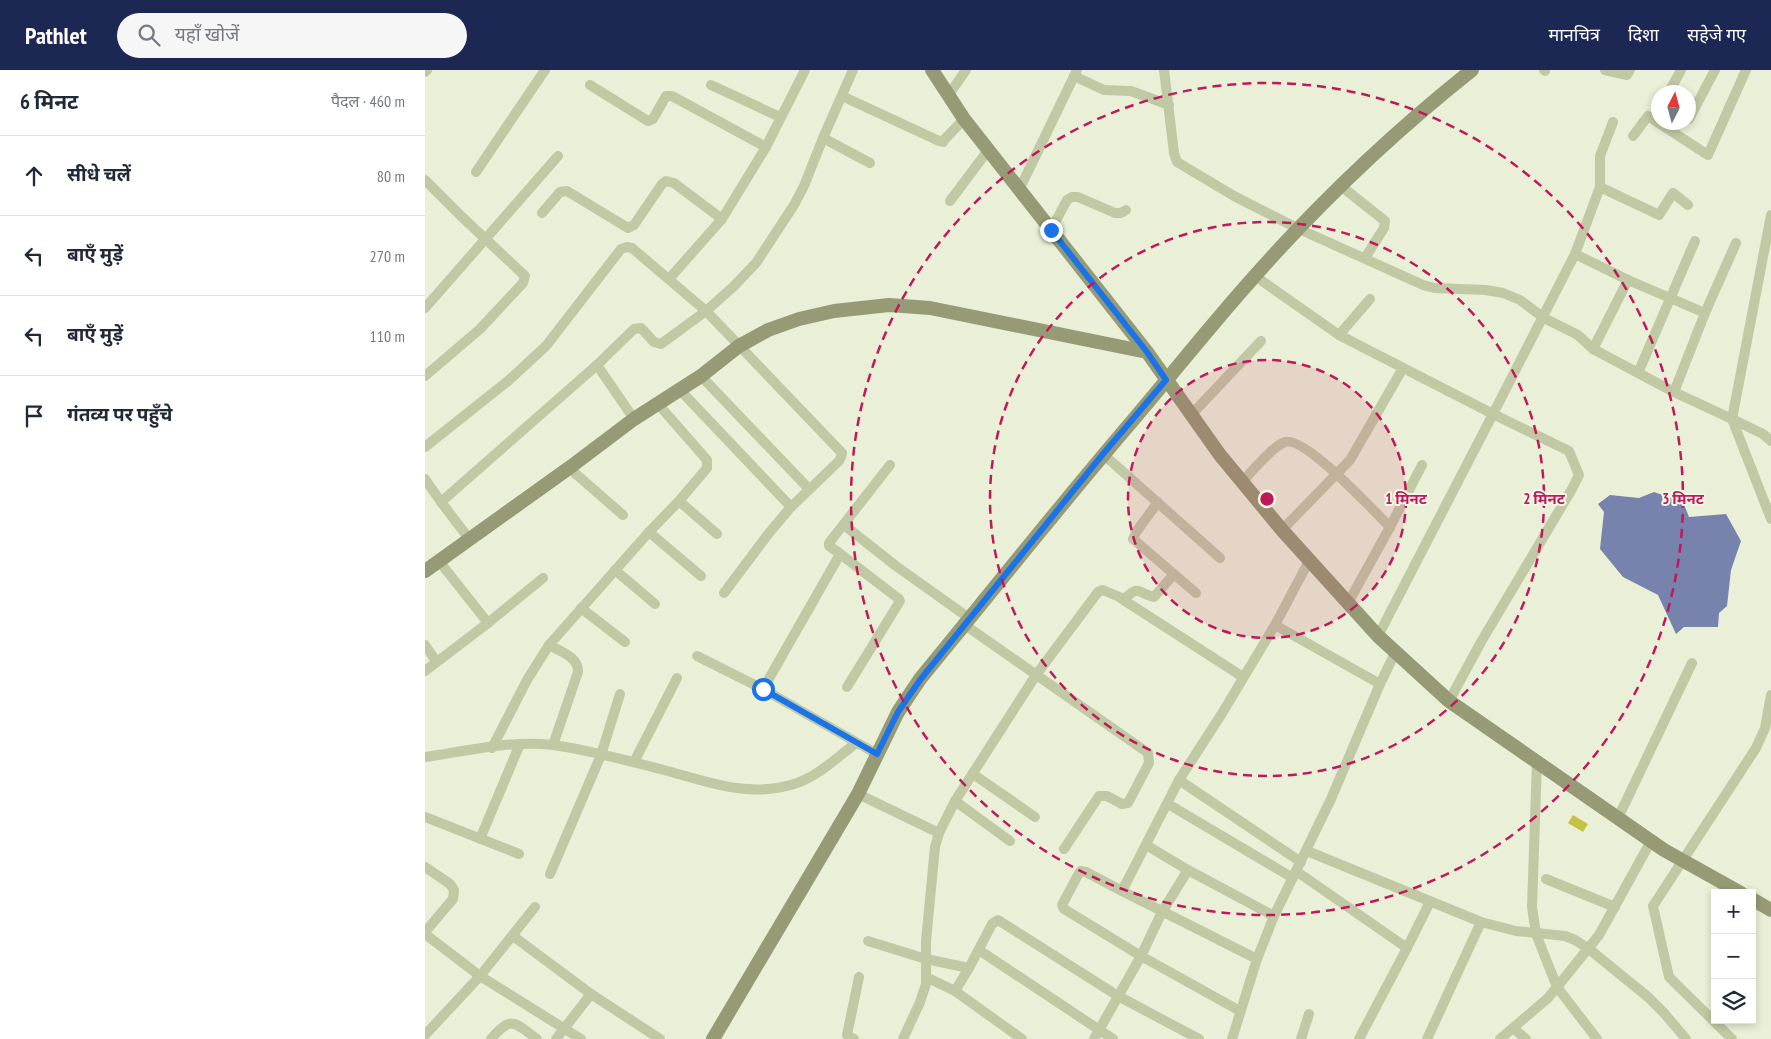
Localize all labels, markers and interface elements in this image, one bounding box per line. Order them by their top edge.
search box [117,13,467,58]
text: Pathlet [25,20,87,51]
icon: search [135,21,163,49]
text: यहाँ खोजें [175,22,239,46]
text: मानचित्र [1548,23,1600,46]
text: दिशा [1628,23,1659,46]
text: सहेजे गए [1687,23,1746,46]
north arrow [1651,85,1696,130]
text: 6 मिनट [20,88,78,115]
text: पैदल · 460 m [331,91,405,111]
icon: ahead [20,162,48,190]
text: सीधे चलें [67,162,131,186]
text: 80 m [377,166,405,186]
route end [1040,219,1063,242]
icon: left [20,242,48,270]
text: बाएँ मुड़ें [67,242,123,266]
text: 270 m [370,246,405,266]
icon: left [20,322,48,350]
text: बाएँ मुड़ें [67,322,123,346]
text: 110 m [370,326,405,346]
icon: arrive [20,402,48,430]
text: गंतव्य पर पहुँचे [67,402,172,426]
text: 1 मिनट [1385,489,1428,508]
text: 2 मिनट [1523,489,1566,508]
text: 3 मिनट [1662,489,1705,508]
centre of rings [1258,490,1276,508]
route start [752,678,775,701]
map controls [1711,889,1756,1024]
button: + [1711,889,1756,934]
button: − [1711,934,1756,979]
button: layers [1711,979,1756,1024]

